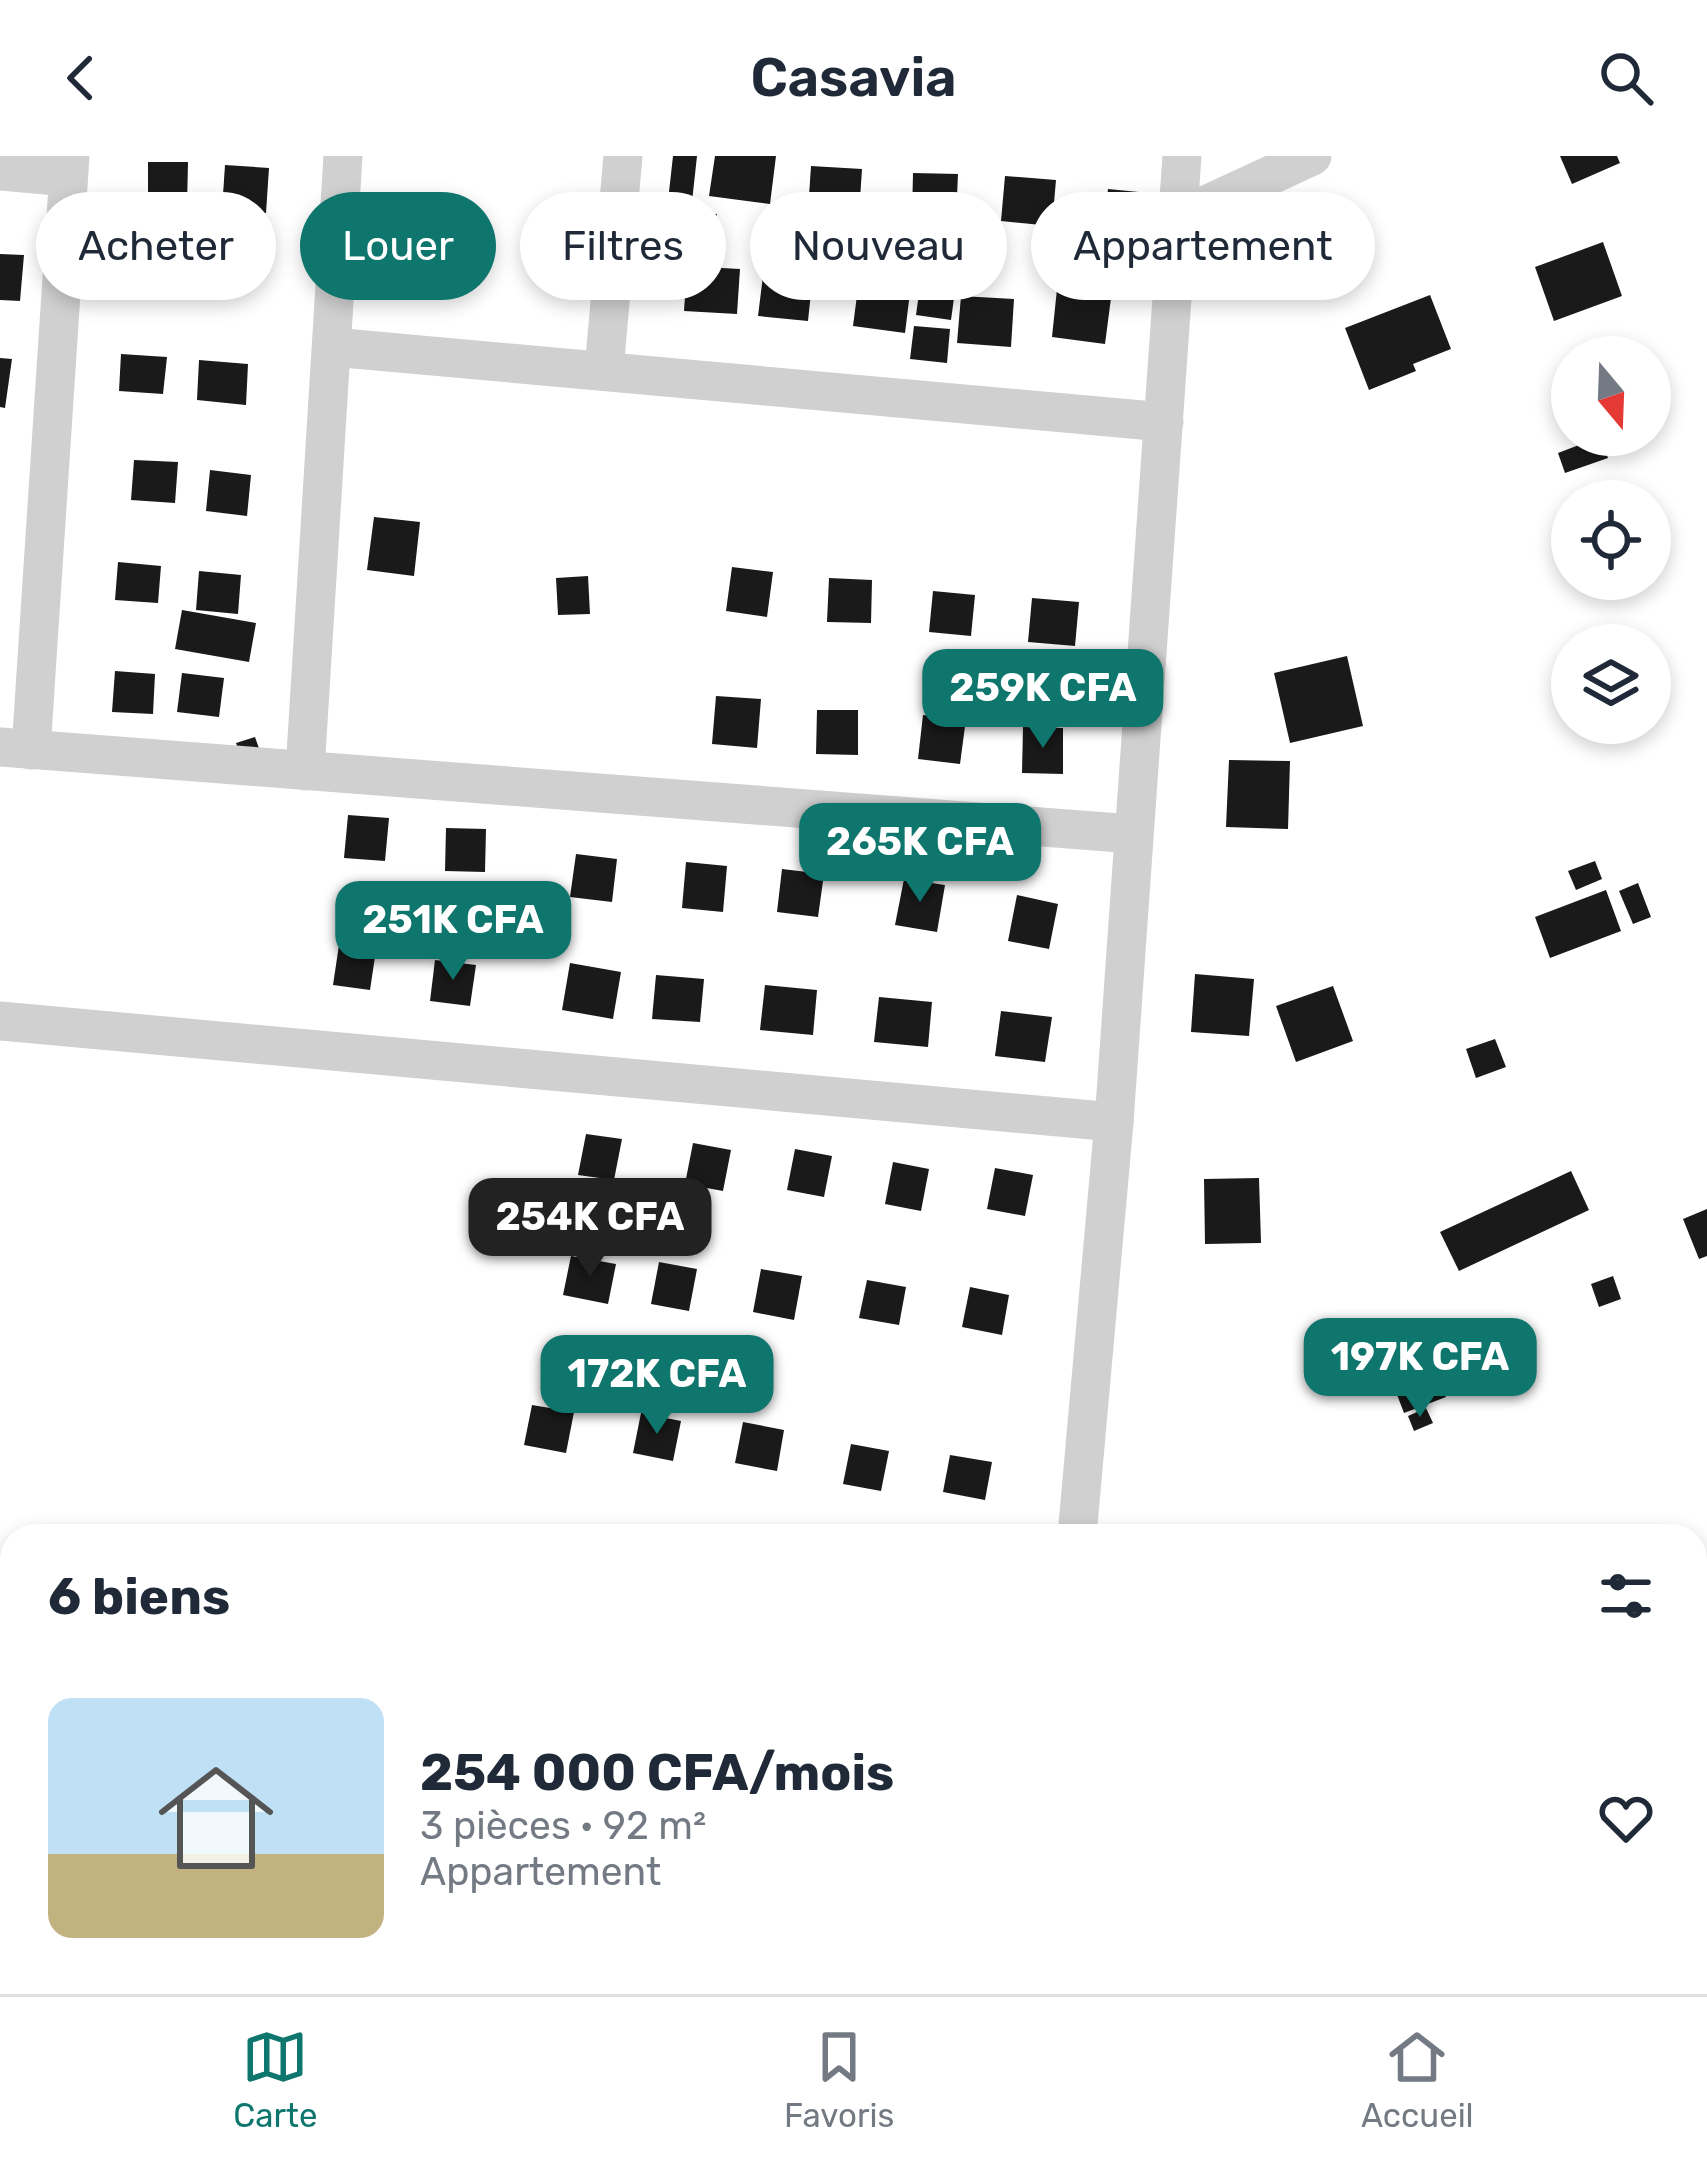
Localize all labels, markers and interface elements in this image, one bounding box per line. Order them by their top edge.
icon: back [48,45,114,111]
icon: search [1593,45,1659,111]
text: Casavia [750,46,957,110]
chip: Acheter [36,192,276,300]
chip: Louer [300,192,496,300]
chip: Filtres [520,192,726,300]
chip: Nouveau [750,192,1007,300]
chip: Appartement [1031,192,1375,300]
north arrow [1551,336,1671,456]
map controls [1551,336,1671,744]
button: locate [1551,480,1671,600]
button: layers [1551,624,1671,744]
pin: 259K CFA [919,649,1167,751]
text: 259K CFA [949,665,1137,711]
pin: 265K CFA [796,803,1044,905]
text: 265K CFA [826,819,1014,865]
pin: 251K CFA [329,881,577,983]
text: 251K CFA [362,897,544,943]
pin: 254K CFA [466,1178,714,1280]
text: 254K CFA [495,1194,685,1240]
pin: 197K CFA [1296,1318,1544,1420]
text: 197K CFA [1331,1334,1509,1380]
pin: 172K CFA [533,1335,781,1437]
text: 172K CFA [568,1351,746,1397]
icon: filters [1593,1563,1659,1629]
text: 6 biens [48,1566,230,1627]
text: 254 000 CFA/mois [420,1742,894,1803]
icon: home [144,1746,288,1890]
icon: heart [1593,1785,1659,1851]
text: 3 pièces · 92 m² [420,1803,706,1849]
text: Appartement [420,1849,661,1895]
tab: Carte [233,2024,317,2135]
tab: Favoris [784,2024,894,2135]
tab: Accueil [1361,2024,1474,2135]

